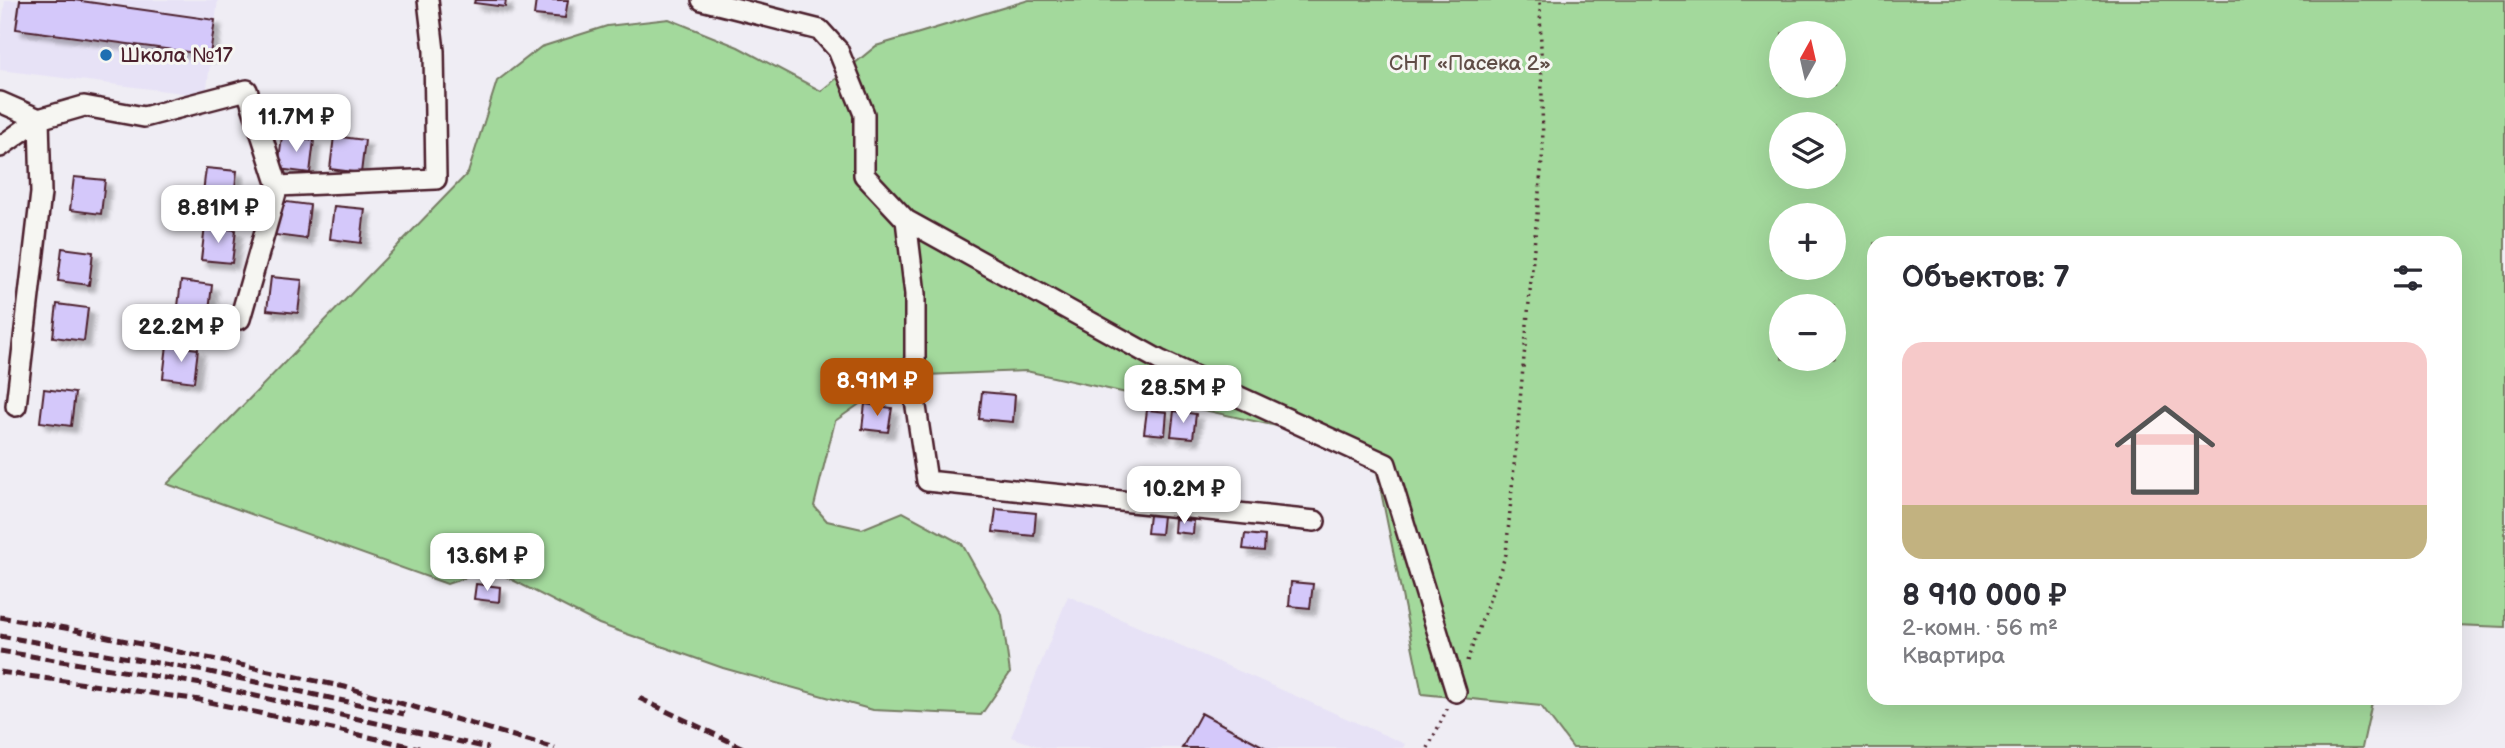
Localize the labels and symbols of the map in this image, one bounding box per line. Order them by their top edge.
north arrow [1769,21,1846,98]
place label: Школа №17 [120,43,234,68]
marker: Школа №17 [98,47,114,63]
park label: СНТ «Пасека 2» [1389,51,1551,76]
pin: 11.7M ₽ [231,94,361,154]
pin: 8.81M ₽ [153,186,283,245]
pin: 22.2M ₽ [116,304,246,364]
pin: 8.91M ₽ [812,358,942,418]
pin: 28.5M ₽ [1118,366,1248,425]
pin: 10.2M ₽ [1119,466,1249,526]
pin: 13.6M ₽ [422,534,552,593]

